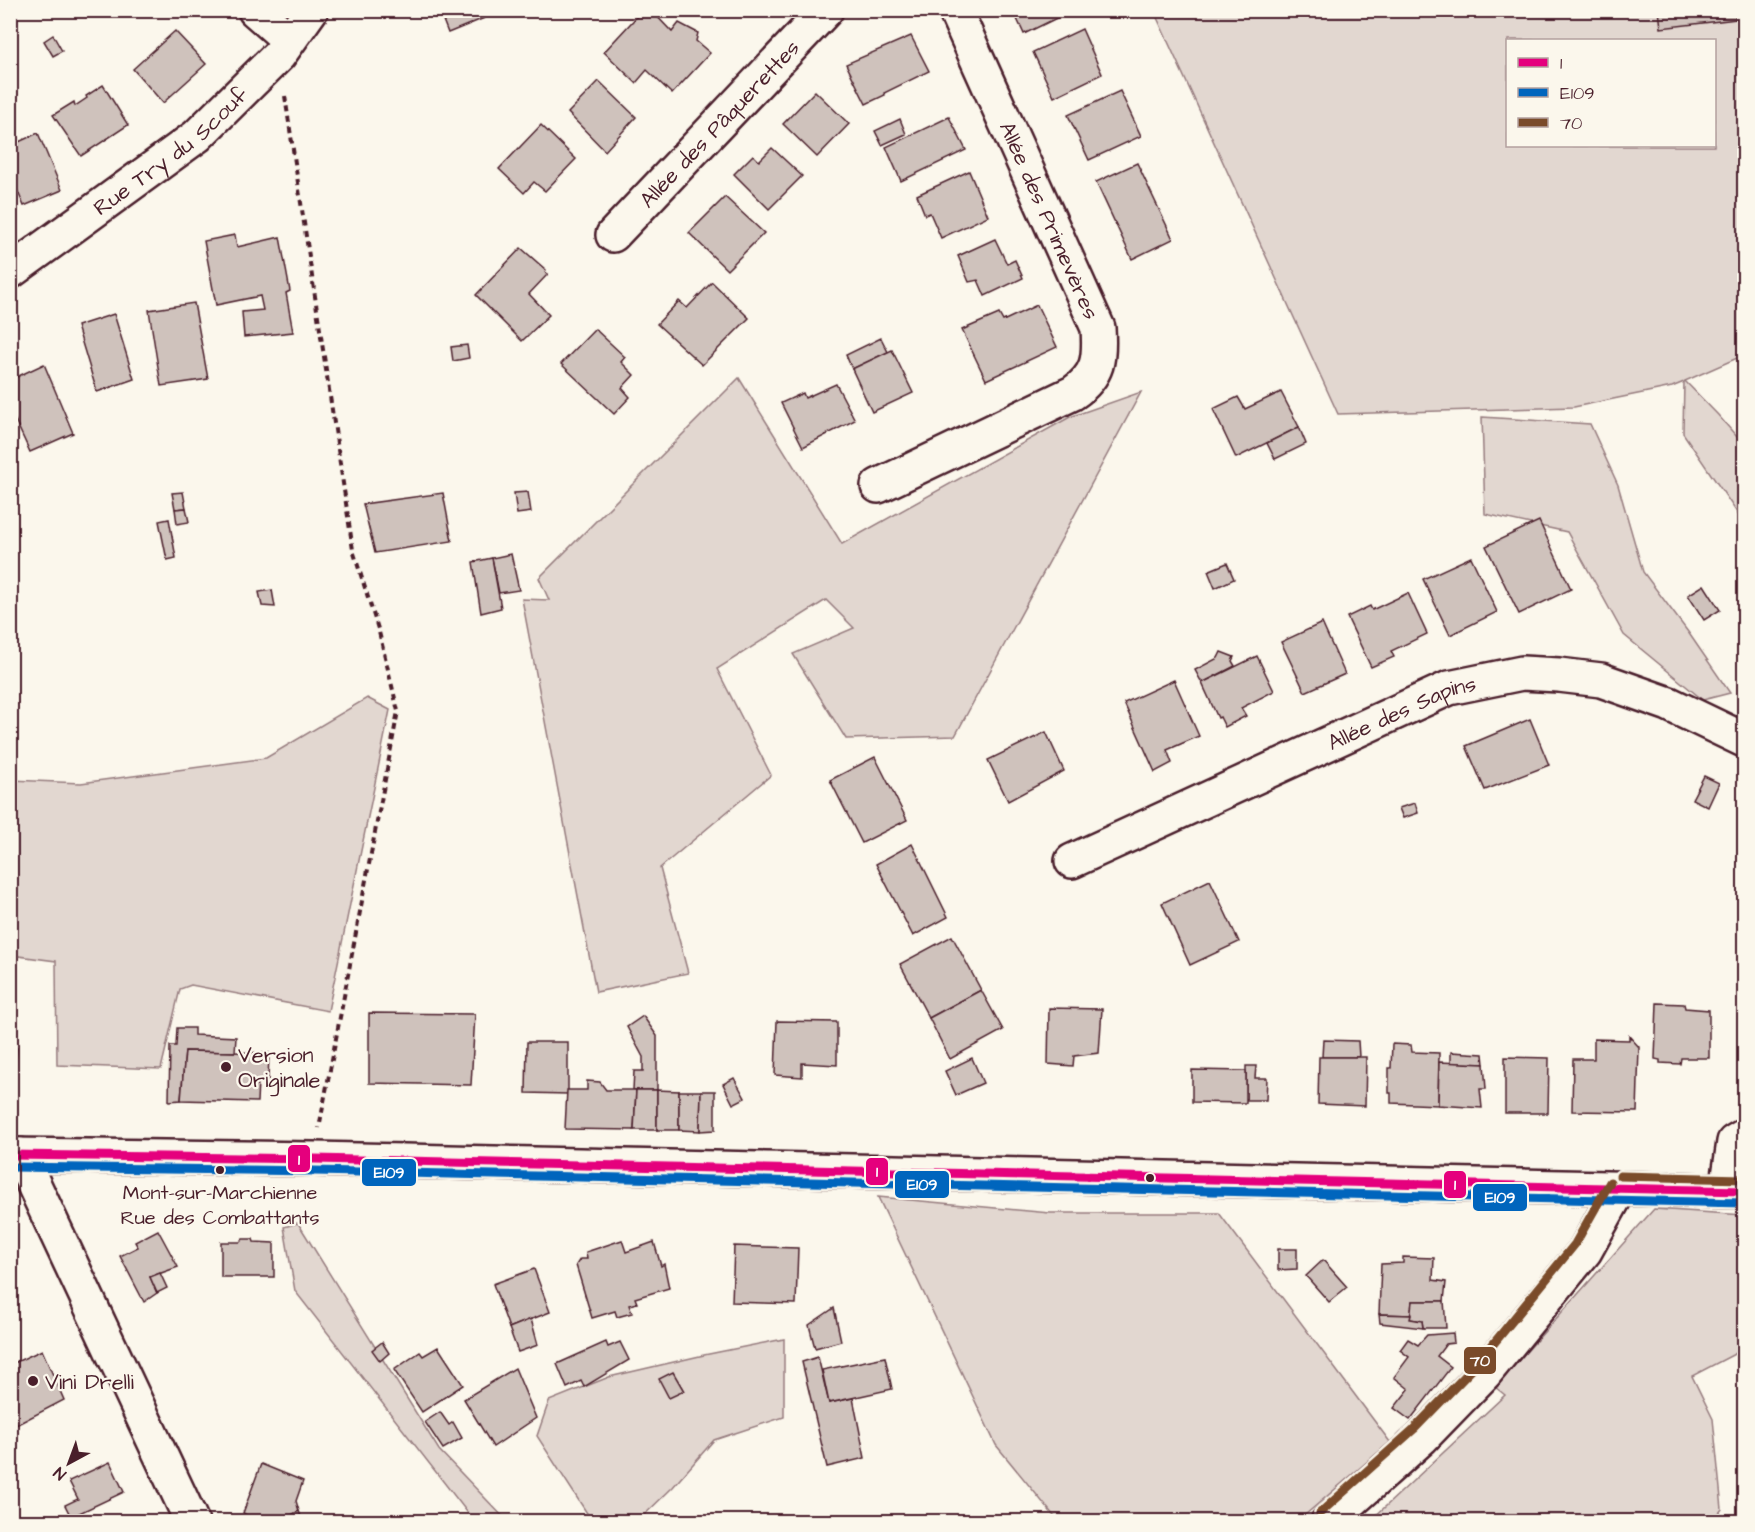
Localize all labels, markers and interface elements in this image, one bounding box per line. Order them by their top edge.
street label: Allée des Pâquerettes [633,33,807,215]
legend [1506,39,1716,147]
text: 1 [1560,51,1562,76]
street label: Rue Try du Scouf [87,80,256,223]
text: E109 [1560,81,1595,106]
text: 70 [1560,111,1582,136]
street label: Allée des Primevères [991,117,1106,324]
street label: Allée des Sapins [1323,669,1479,759]
place label: Version Originale [238,1040,321,1097]
marker: Version Originale [219,1060,233,1074]
line badge: 1 [287,1144,311,1173]
text: 1 [298,1149,301,1171]
line badge: 1 [865,1157,889,1186]
line badge: E109 [361,1158,417,1187]
text: 1 [876,1161,879,1183]
text: E109 [374,1162,404,1184]
marker: Mont-sur-Marchienne Rue des Combattants [214,1164,226,1176]
line badge: E109 [894,1170,950,1199]
line badge: 1 [1443,1170,1467,1199]
unlabelled marker [1144,1172,1156,1184]
text: E109 [907,1174,937,1196]
text: 1 [1454,1174,1457,1196]
place label: Mont-sur-Marchienne Rue des Combattants [120,1179,320,1232]
line badge: E109 [1472,1183,1528,1212]
text: E109 [1485,1187,1515,1209]
line badge: 70 [1463,1346,1497,1375]
text: 70 [1469,1350,1490,1372]
place label: Vini Drelli [45,1367,134,1398]
marker: Vini Drelli [26,1374,40,1388]
north arrow [39,1433,99,1493]
text: N [49,1462,71,1485]

